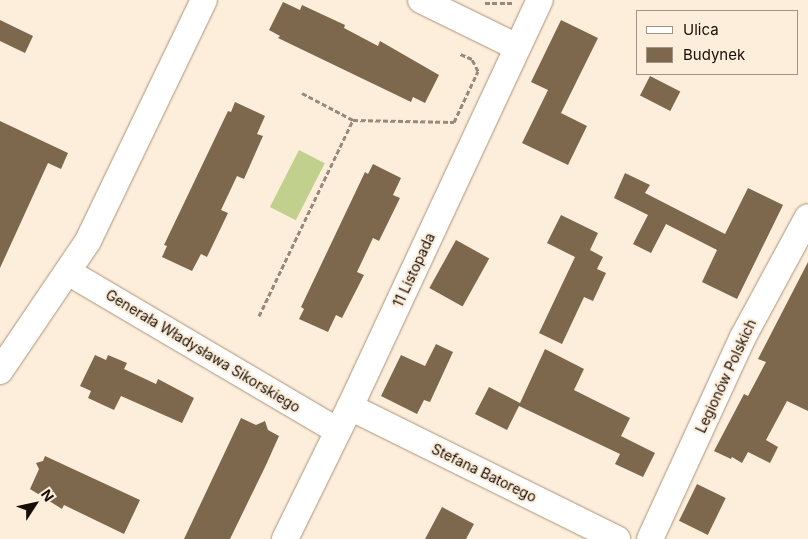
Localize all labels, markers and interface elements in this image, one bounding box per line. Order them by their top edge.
legend [636,10,798,75]
text: Ulica [683,20,719,39]
text: Budynek [683,45,745,64]
street label: 11 Listopada [390,230,438,310]
street label: Generała Władysława Sikorskiego [103,286,303,416]
street label: Legionów Polskich [692,316,760,436]
street label: Stefana Batorego [429,440,539,506]
north arrow [10,479,60,529]
text: N [38,486,58,504]

